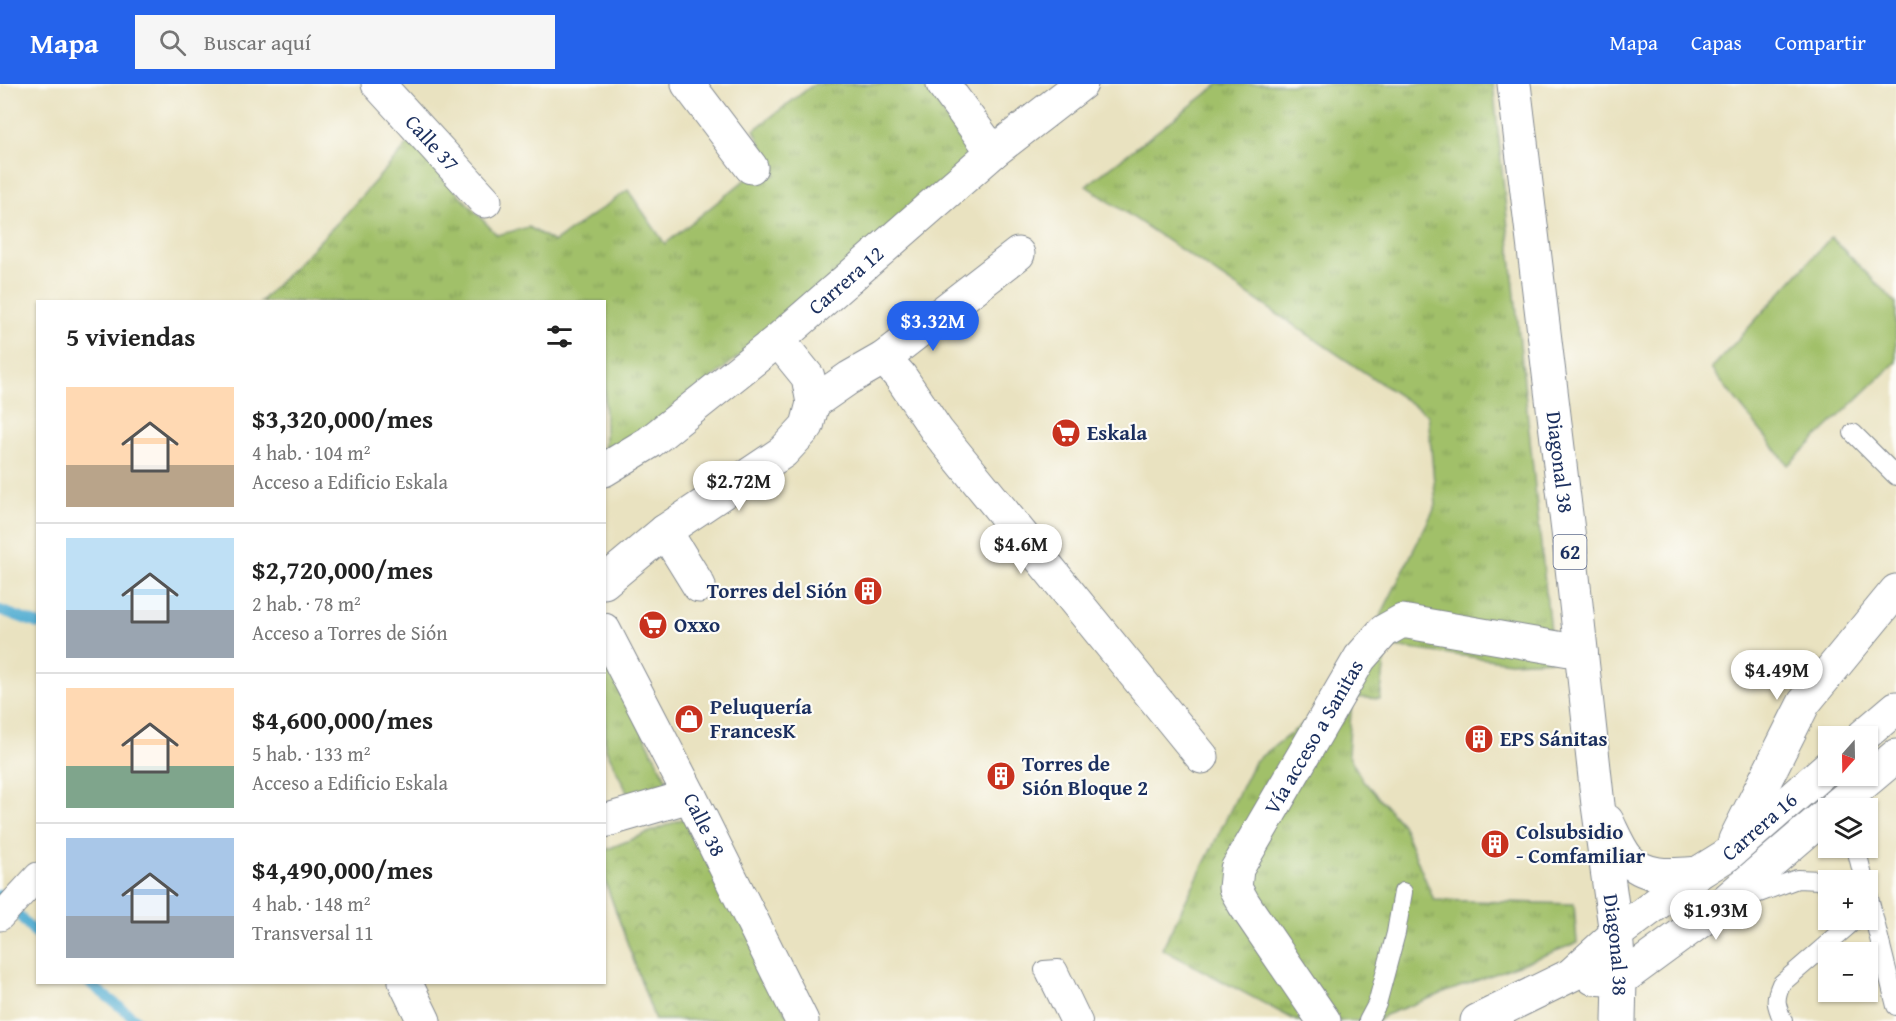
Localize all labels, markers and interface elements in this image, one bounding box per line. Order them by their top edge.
search box [135,15,555,69]
text: Mapa [30,22,99,63]
icon: search [156,26,189,59]
text: Buscar aquí [204,26,311,58]
text: Mapa [1609,27,1658,58]
text: Capas [1691,27,1742,58]
text: Compartir [1775,27,1866,58]
street label: Calle 37 [398,107,467,178]
street label: Carrera 12 [801,238,890,322]
pin: $3.32M [884,301,982,352]
text: $3.32M [901,306,965,335]
text: 5 viviendas [66,317,196,356]
icon: filters [543,320,576,353]
text: $3,320,000/mes [252,399,433,438]
street label: Diagonal 38 [1539,410,1582,515]
icon: home [114,411,186,483]
supermarket icon: Eskala [1050,417,1082,449]
place label: Eskala [1087,417,1147,448]
text: 4 hab. · 104 m² [252,438,370,467]
pin: $2.72M [690,461,788,512]
text: $2.72M [707,466,771,495]
text: Acceso a Edificio Eskala [252,467,448,496]
pin: $4.6M [979,524,1063,575]
text: $4.6M [994,529,1048,558]
road number: 62 [1554,535,1586,569]
text: $2,720,000/mes [252,550,433,589]
icon: home [114,562,186,634]
place label: Torres del Sión [707,575,848,606]
building icon: Torres del Sión [852,575,884,607]
text: 2 hab. · 78 m² [252,589,361,618]
supermarket icon: Oxxo [637,609,669,641]
place label: Oxxo [674,609,720,640]
text: Acceso a Torres de Sión [252,618,447,647]
pin: $4.49M [1728,650,1826,701]
street label: Vía acceso a Sanitas [1256,654,1371,820]
text: $4.49M [1745,655,1809,684]
place label: Peluquería FrancesK [710,691,812,746]
text: $4,600,000/mes [252,700,433,739]
shop icon: Peluquería FrancesK [673,703,705,735]
icon: home [114,712,186,784]
building icon: EPS Sánitas [1463,723,1495,755]
place label: EPS Sánitas [1500,723,1608,754]
north arrow [1818,726,1878,786]
map controls [1818,726,1878,1002]
text: 5 hab. · 133 m² [252,739,370,768]
place label: Torres de Sión Bloque 2 [1022,748,1148,803]
building icon: Torres de Sión Bloque 2 [985,760,1017,792]
text: Acceso a Edificio Eskala [252,768,448,797]
street label: Carrera 16 [1715,785,1804,868]
street label: Calle 38 [676,787,734,862]
button: layers [1818,798,1878,858]
place label: Colsubsidio - Comfamiliar [1516,816,1646,871]
building icon: Colsubsidio - Comfamiliar [1479,828,1511,860]
text: $4,490,000/mes [252,850,433,889]
icon: home [114,862,186,934]
button: + [1818,870,1878,930]
text: 4 hab. · 148 m² [252,889,370,918]
pin: $1.93M [1667,890,1765,941]
street label: Diagonal 38 [1596,892,1636,996]
text: $1.93M [1684,895,1748,924]
text: Transversal 11 [252,918,374,947]
button: − [1818,942,1878,1002]

